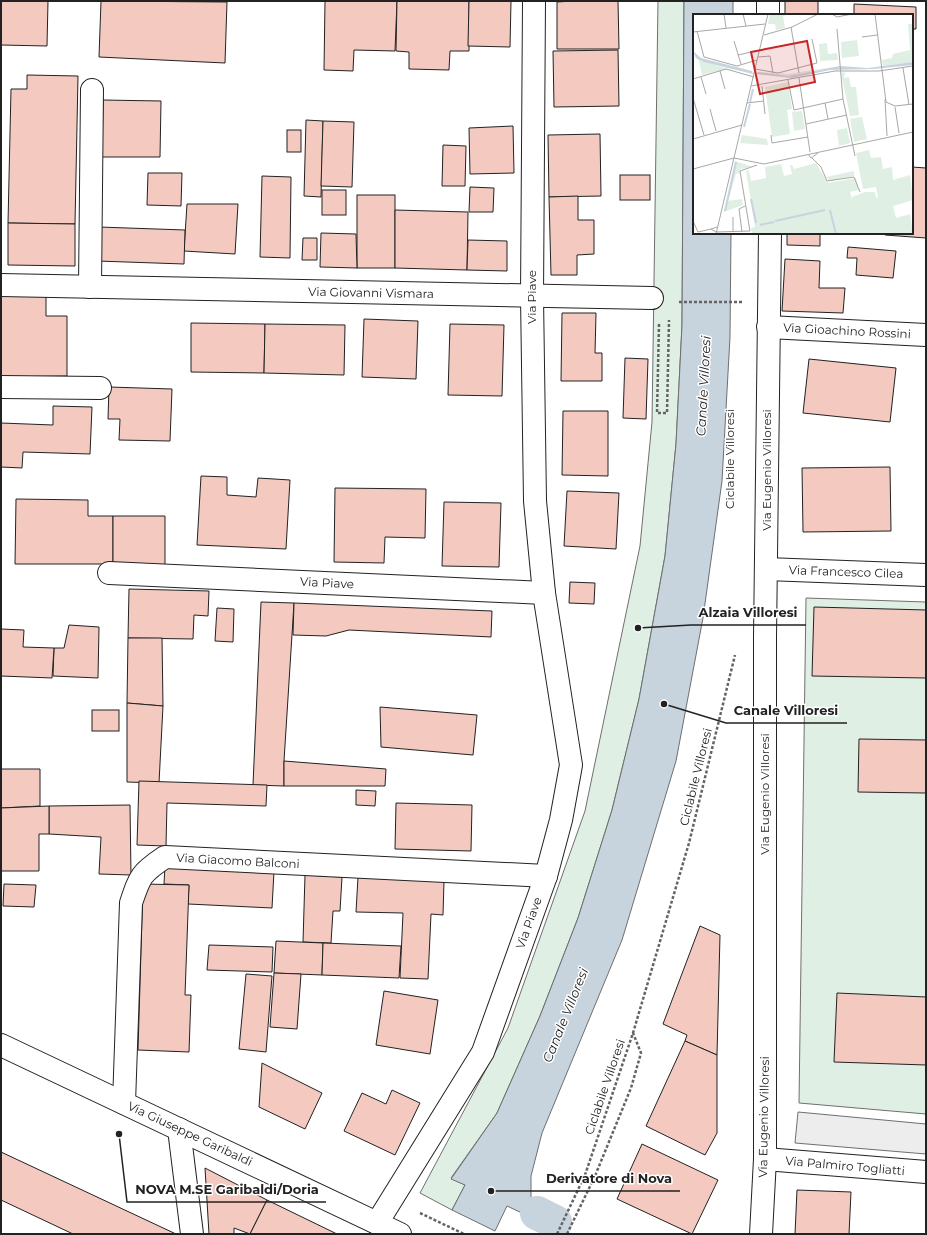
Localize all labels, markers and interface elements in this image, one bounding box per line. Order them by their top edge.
inset map [693,14,913,234]
street label: Via Piave [524,270,539,324]
street label: Via Giovanni Vismara [308,284,434,301]
street label: Via Gioachino Rossini [783,320,911,341]
water label: Canale Villoresi [692,335,714,437]
street label: Ciclabile Villoresi [722,409,737,509]
street label: Via Eugenio Villoresi [759,409,774,531]
street label: Via Francesco Cilea [788,562,904,581]
street label: Via Piave [300,574,354,591]
callout: Alzaia Villoresi [691,600,806,625]
text: Alzaia Villoresi [698,604,798,620]
callout: Canale Villoresi [726,698,847,723]
text: Canale Villoresi [734,702,838,718]
street label: Ciclabile Villoresi [676,727,715,827]
street label: Via Eugenio Villoresi [757,733,772,855]
street label: Via Giacomo Balconi [176,850,300,871]
street label: Via Piave [512,895,545,951]
water label: Canale Villoresi [539,965,591,1065]
street label: Ciclabile Villoresi [581,1037,628,1137]
street label: Via Eugenio Villoresi [755,1056,772,1178]
street label: Via Giuseppe Garibaldi [125,1098,255,1169]
street label: Via Palmiro Togliatti [785,1153,905,1178]
callout: Derivatore di Nova [537,1166,680,1191]
text: Derivatore di Nova [546,1170,672,1186]
callout: NOVA M.SE Garibaldi/Doria [127,1177,326,1202]
text: NOVA M.SE Garibaldi/Doria [135,1181,319,1197]

